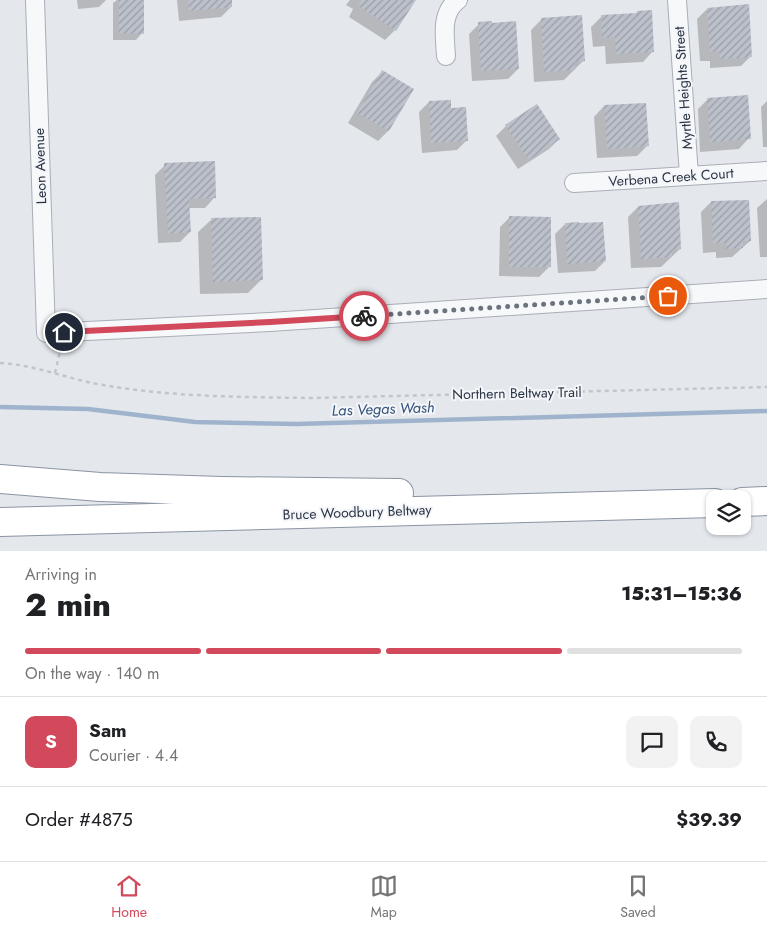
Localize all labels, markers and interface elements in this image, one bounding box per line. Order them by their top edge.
street label: Myrtle Heights Street [669,25,697,150]
street label: Leon Avenue [29,128,51,204]
street label: Verbena Creek Court [608,163,735,191]
pin [647,275,689,317]
icon: bag [654,282,682,310]
courier [339,291,389,341]
icon: bike [350,302,378,330]
pin [43,311,85,353]
icon: home [50,318,78,346]
street label: Northern Beltway Trail [452,382,582,404]
water label: Las Vegas Wash [331,396,435,422]
map controls [706,490,751,535]
button: layers [706,490,751,535]
street label: Bruce Woodbury Beltway [282,499,433,525]
text: Arriving in [25,563,97,586]
text: 15:31–15:36 [621,580,742,607]
text: 2 min [25,582,111,628]
text: On the way · 140 m [25,662,159,685]
button: chat [626,716,678,768]
button: phone [690,716,742,768]
text: Sam [89,717,127,744]
text: S [45,728,57,755]
text: Courier · 4.4 [89,744,178,767]
text: Order #4875 [25,806,133,833]
text: $39.39 [676,806,742,833]
tab: Home [111,872,147,922]
tab: Map [370,872,398,922]
tab: Saved [620,872,656,922]

